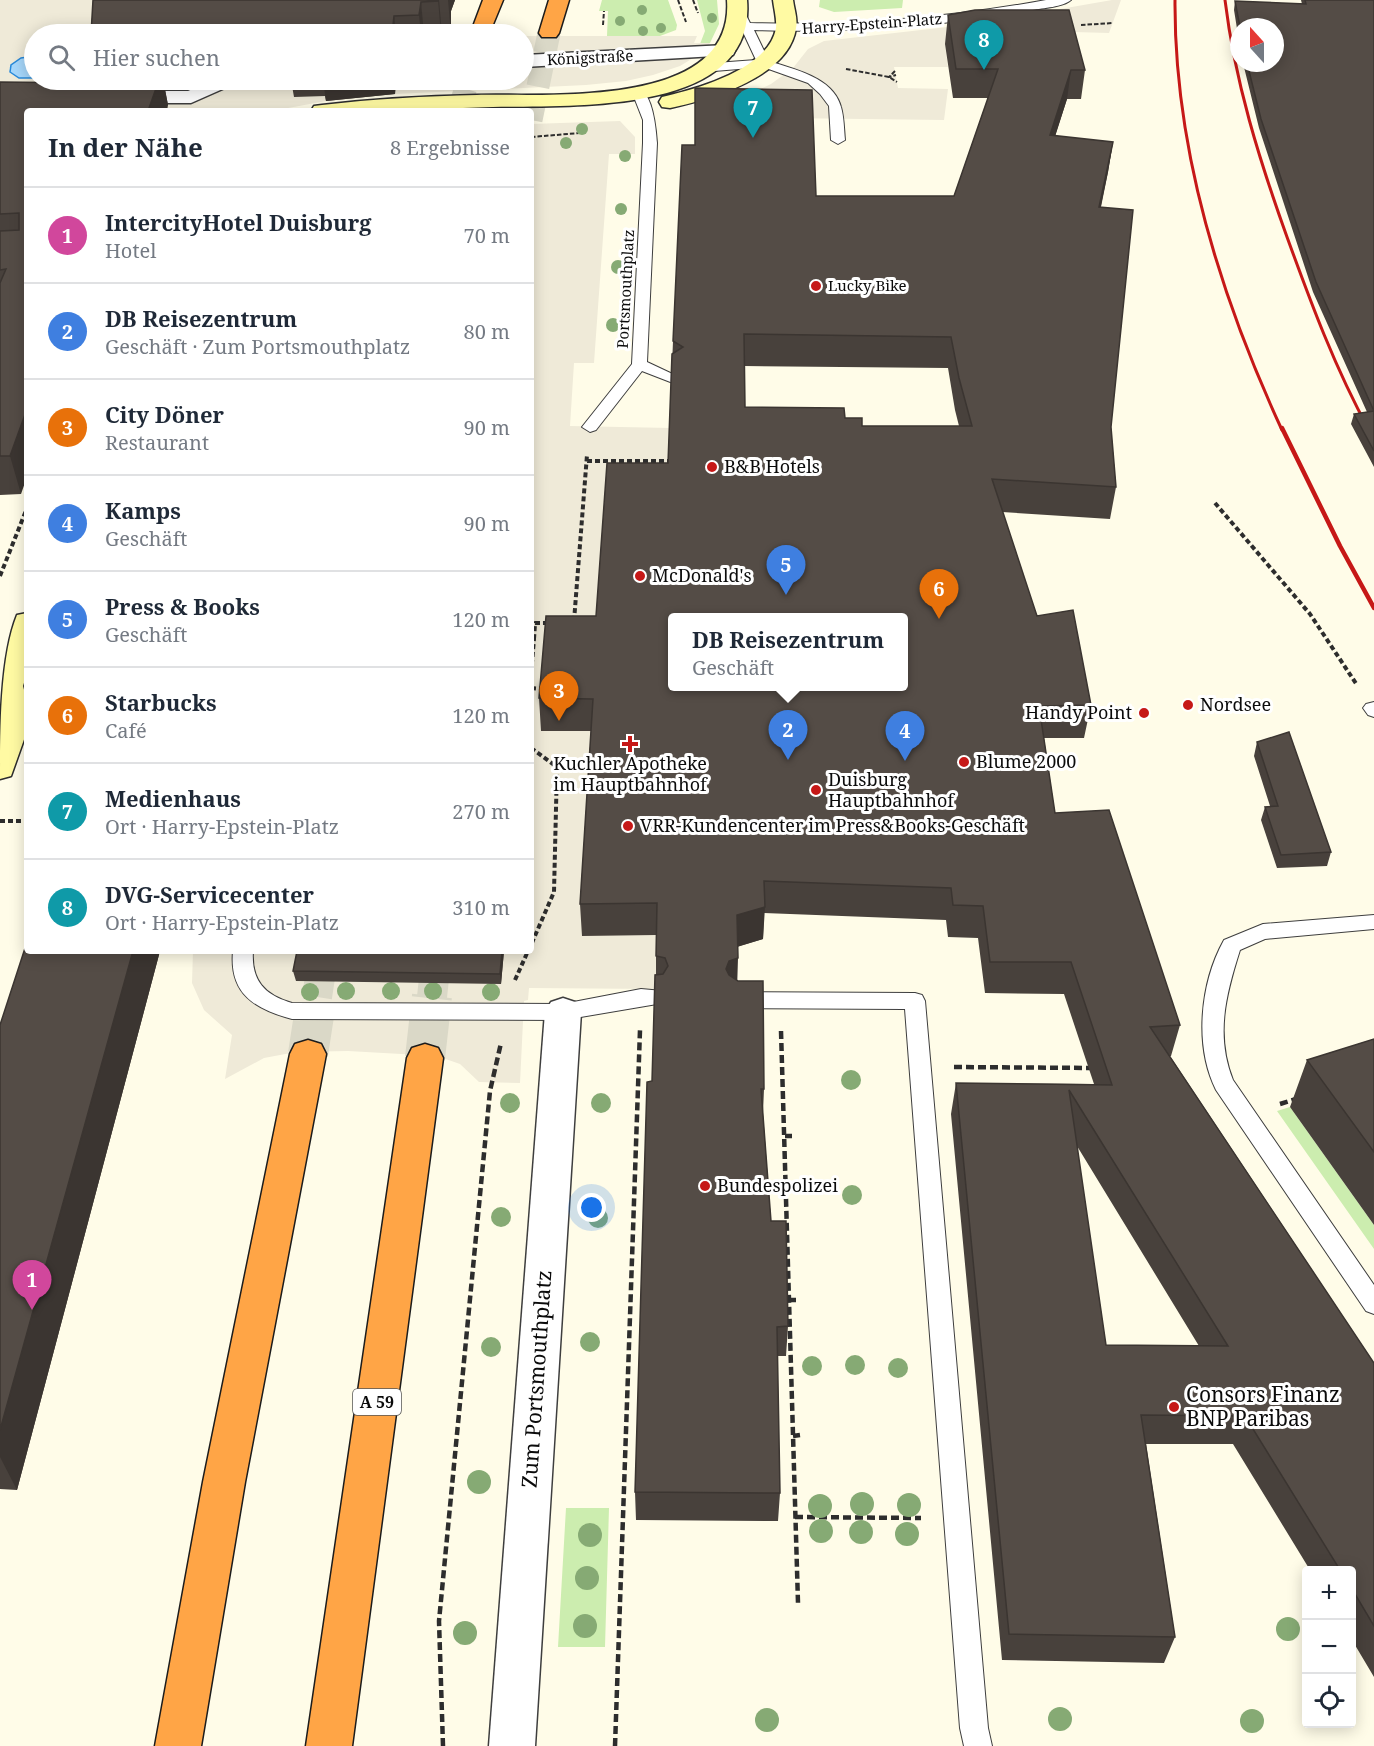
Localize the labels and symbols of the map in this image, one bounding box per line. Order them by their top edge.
street label: Harry-Epstein-Platz [801,8,943,38]
north arrow [1230,18,1284,72]
pin: 8 [964,20,1004,70]
street label: Königstraße [546,45,634,69]
pin: 7 [734,88,772,138]
street label: Portsmouthplatz [612,229,638,349]
place label: Lucky Bike [828,275,907,295]
marker: Lucky Bike [809,279,823,293]
place label: B&B Hotels [724,454,820,478]
marker: B&B Hotels [705,460,719,474]
pin: 5 [766,546,806,595]
place label: McDonald's [652,563,752,587]
marker: McDonald's [633,569,647,583]
pin: 6 [920,570,958,619]
pin: 3 [540,672,578,721]
place label: Nordsee [1200,692,1271,716]
marker: Nordsee [1181,698,1195,712]
place label: Handy Point [1025,700,1132,724]
marker: Handy Point [1137,706,1151,720]
pin: 2 [768,710,808,760]
pin: 4 [886,712,924,761]
marker: Kuchler Apotheke im Hauptbahnhof [623,737,637,751]
place label: Blume 2000 [976,749,1076,773]
place label: Kuchler Apotheke im Hauptbahnhof [553,751,708,796]
marker: Blume 2000 [957,755,971,769]
place label: Duisburg Hauptbahnhof [828,767,955,812]
marker: Duisburg Hauptbahnhof [809,783,823,797]
place label: VRR-Kundencenter im Press&Books-Geschäft [640,813,1025,837]
marker: VRR-Kundencenter im Press&Books-Geschäft [621,819,635,833]
place label: Bundespolizei [717,1173,838,1197]
marker: Bundespolizei [698,1179,712,1193]
your location [577,1193,606,1222]
pin: 1 [12,1260,51,1310]
street label: Zum Portsmouthplatz [514,1269,558,1489]
place label: Consors Finanz BNP Paribas [1186,1380,1340,1432]
road number: A 59 [353,1389,401,1415]
marker: Consors Finanz BNP Paribas [1167,1400,1181,1414]

